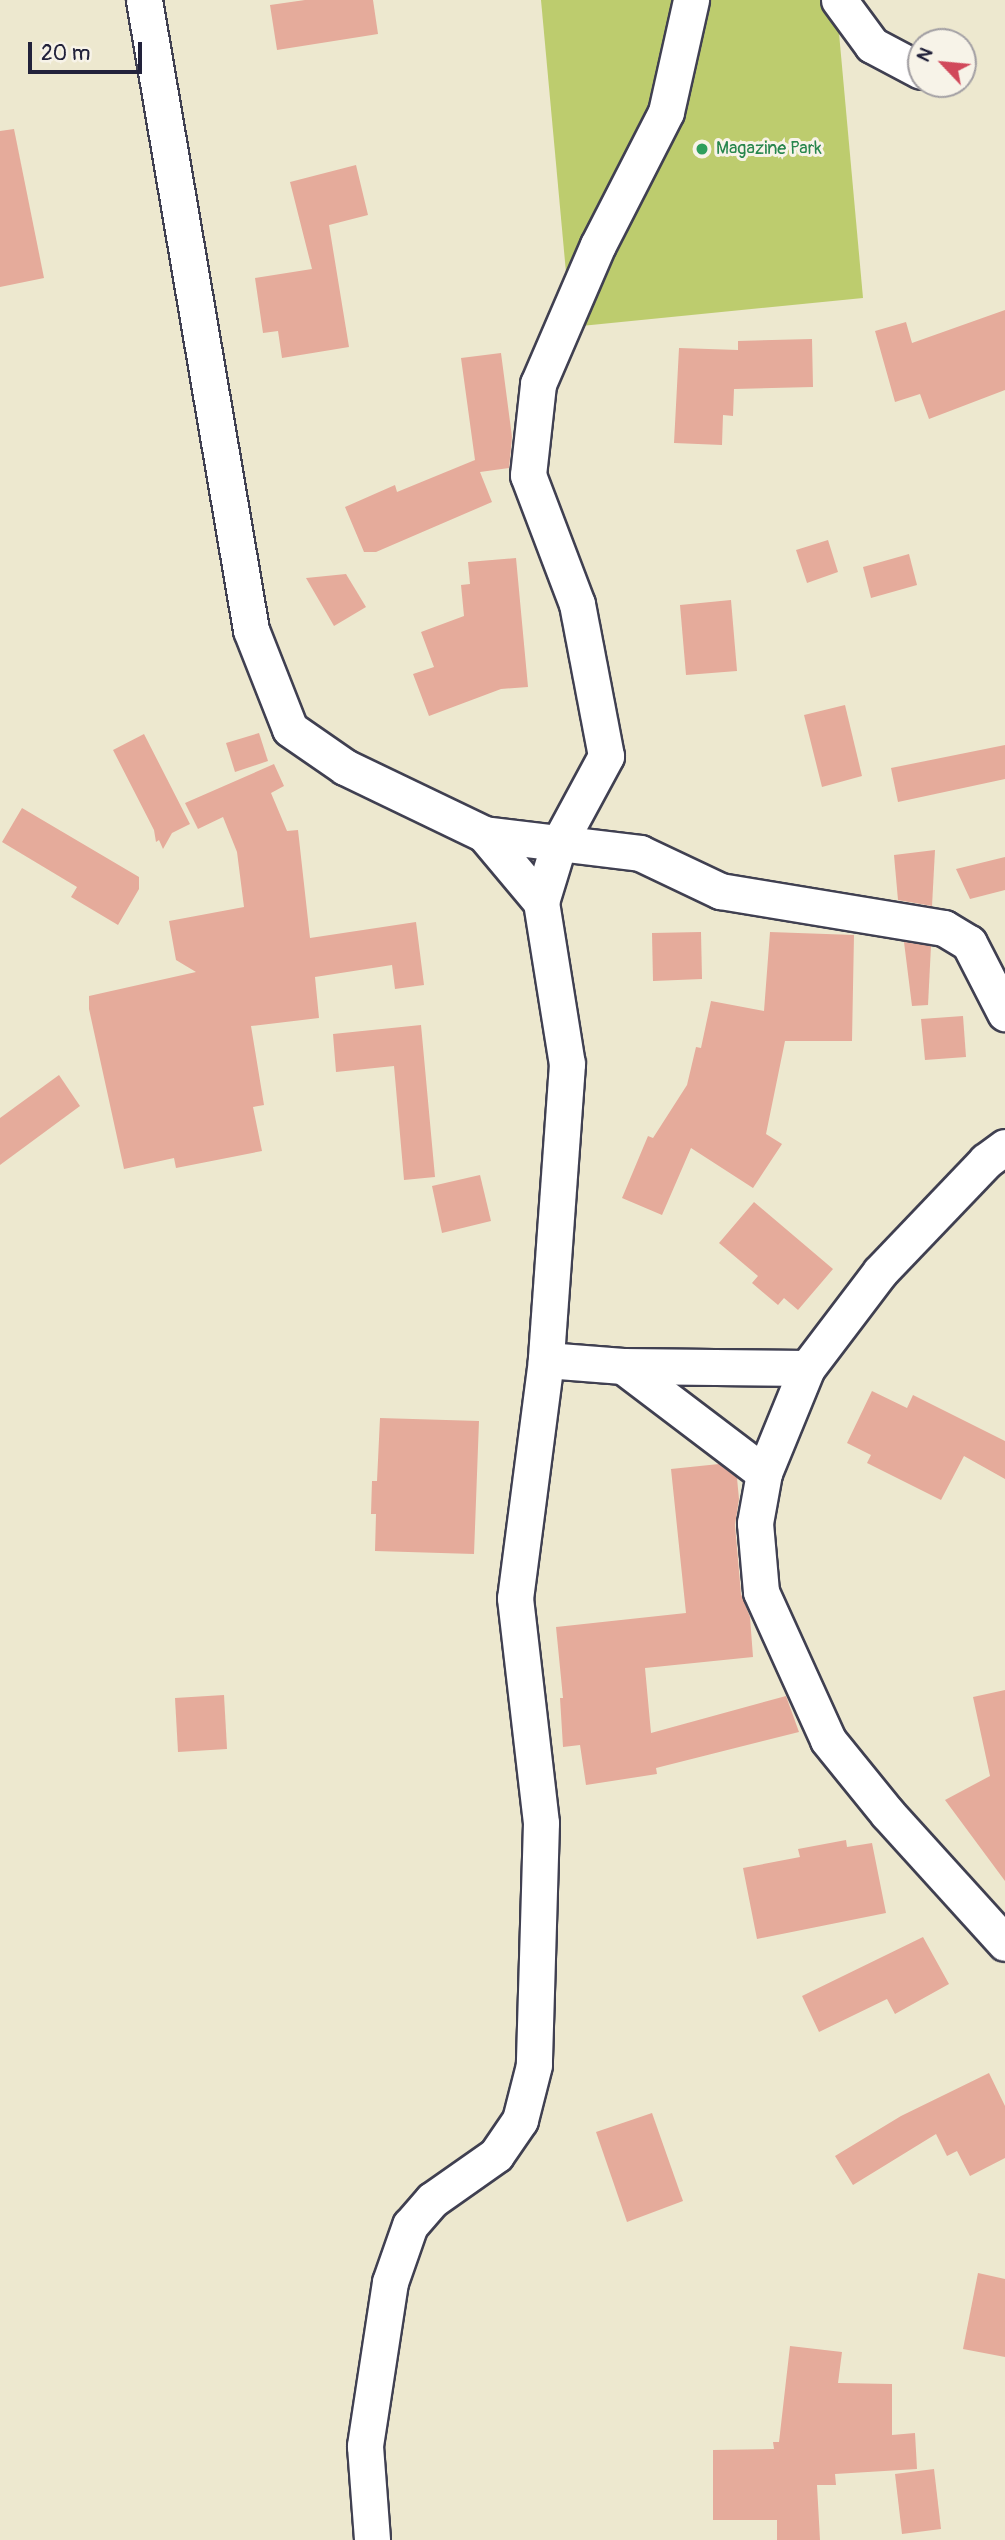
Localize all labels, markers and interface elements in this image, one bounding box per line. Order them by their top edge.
scale bar [32,28,145,72]
north arrow [907,28,977,98]
text: 20 m [41,40,90,67]
text: N [911,44,939,66]
place label: Magazine Park [716,138,822,160]
marker: Magazine Park [694,141,710,157]

